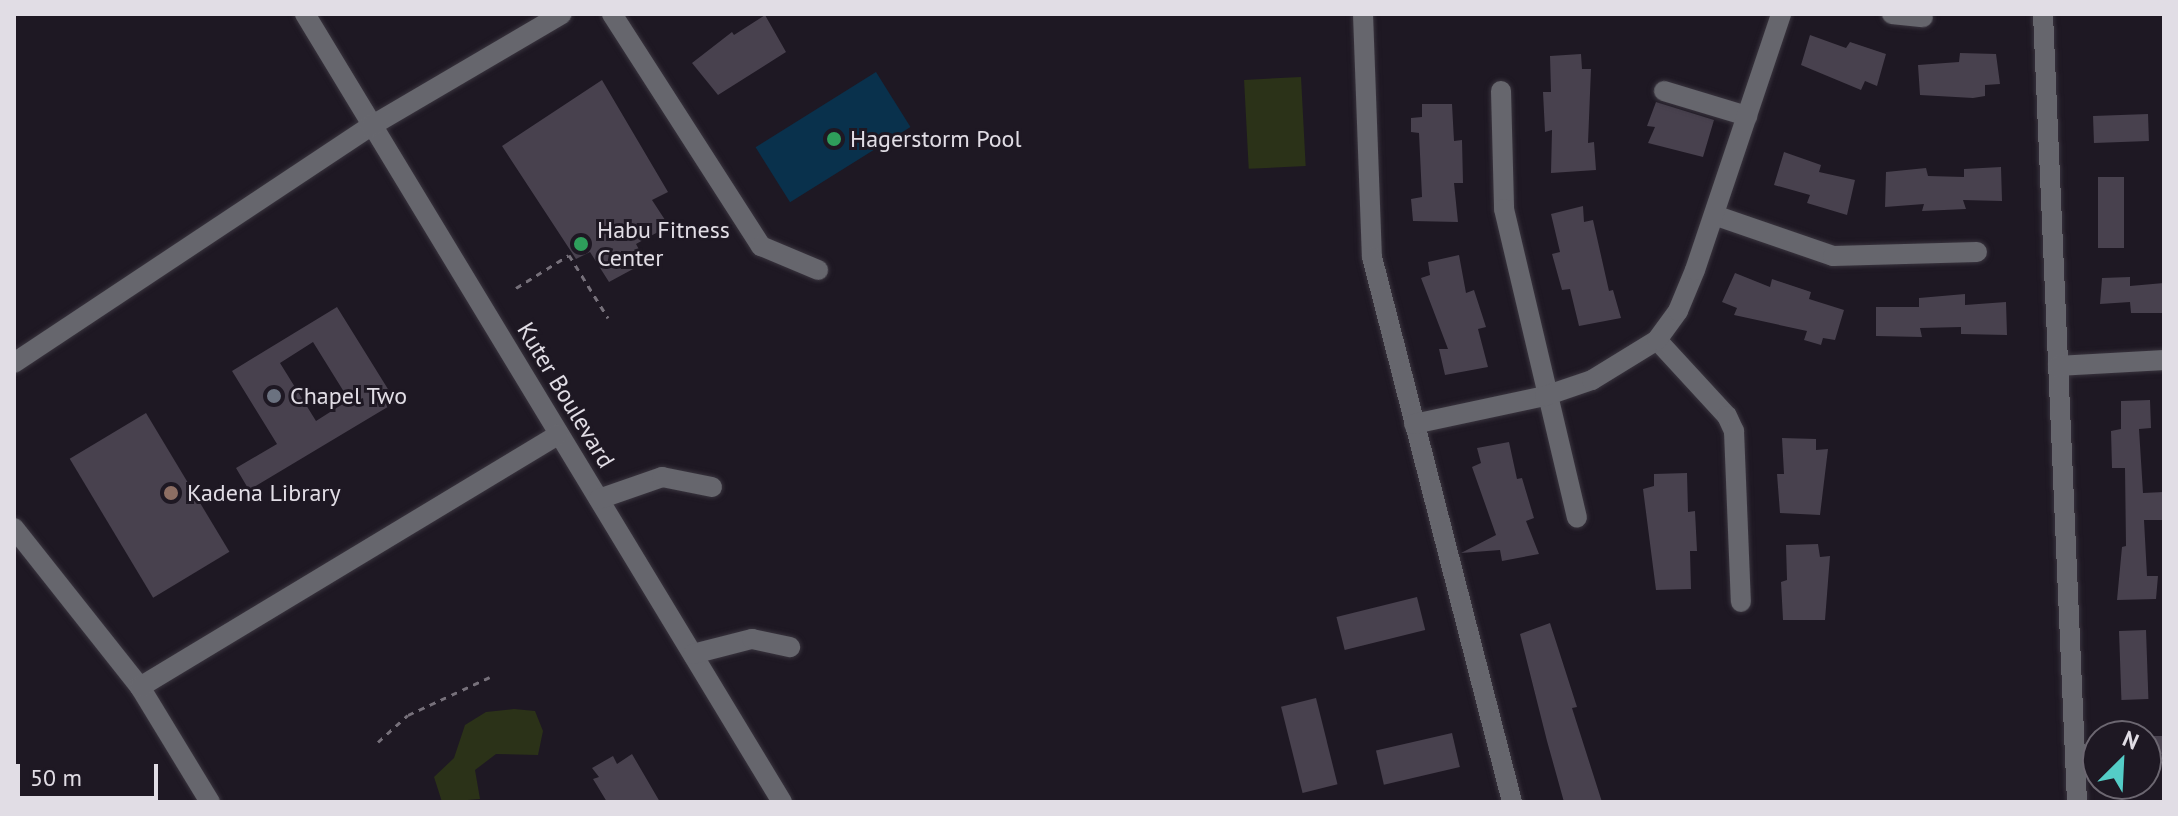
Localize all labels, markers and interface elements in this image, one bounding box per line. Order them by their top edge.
place label: Hagerstorm Pool [850,125,1021,153]
marker: Hagerstorm Pool [825,130,843,148]
place label: Habu Fitness Center [597,216,730,272]
marker: Habu Fitness Center [572,235,590,253]
street label: Kuter Boulevard [511,317,621,473]
place label: Chapel Two [290,382,408,410]
marker: Chapel Two [265,387,283,405]
place label: Kadena Library [187,479,341,507]
marker: Kadena Library [162,484,180,502]
north arrow [2082,720,2162,800]
text: N [2119,724,2143,756]
scale bar [20,748,162,798]
text: 50 m [30,762,82,793]

